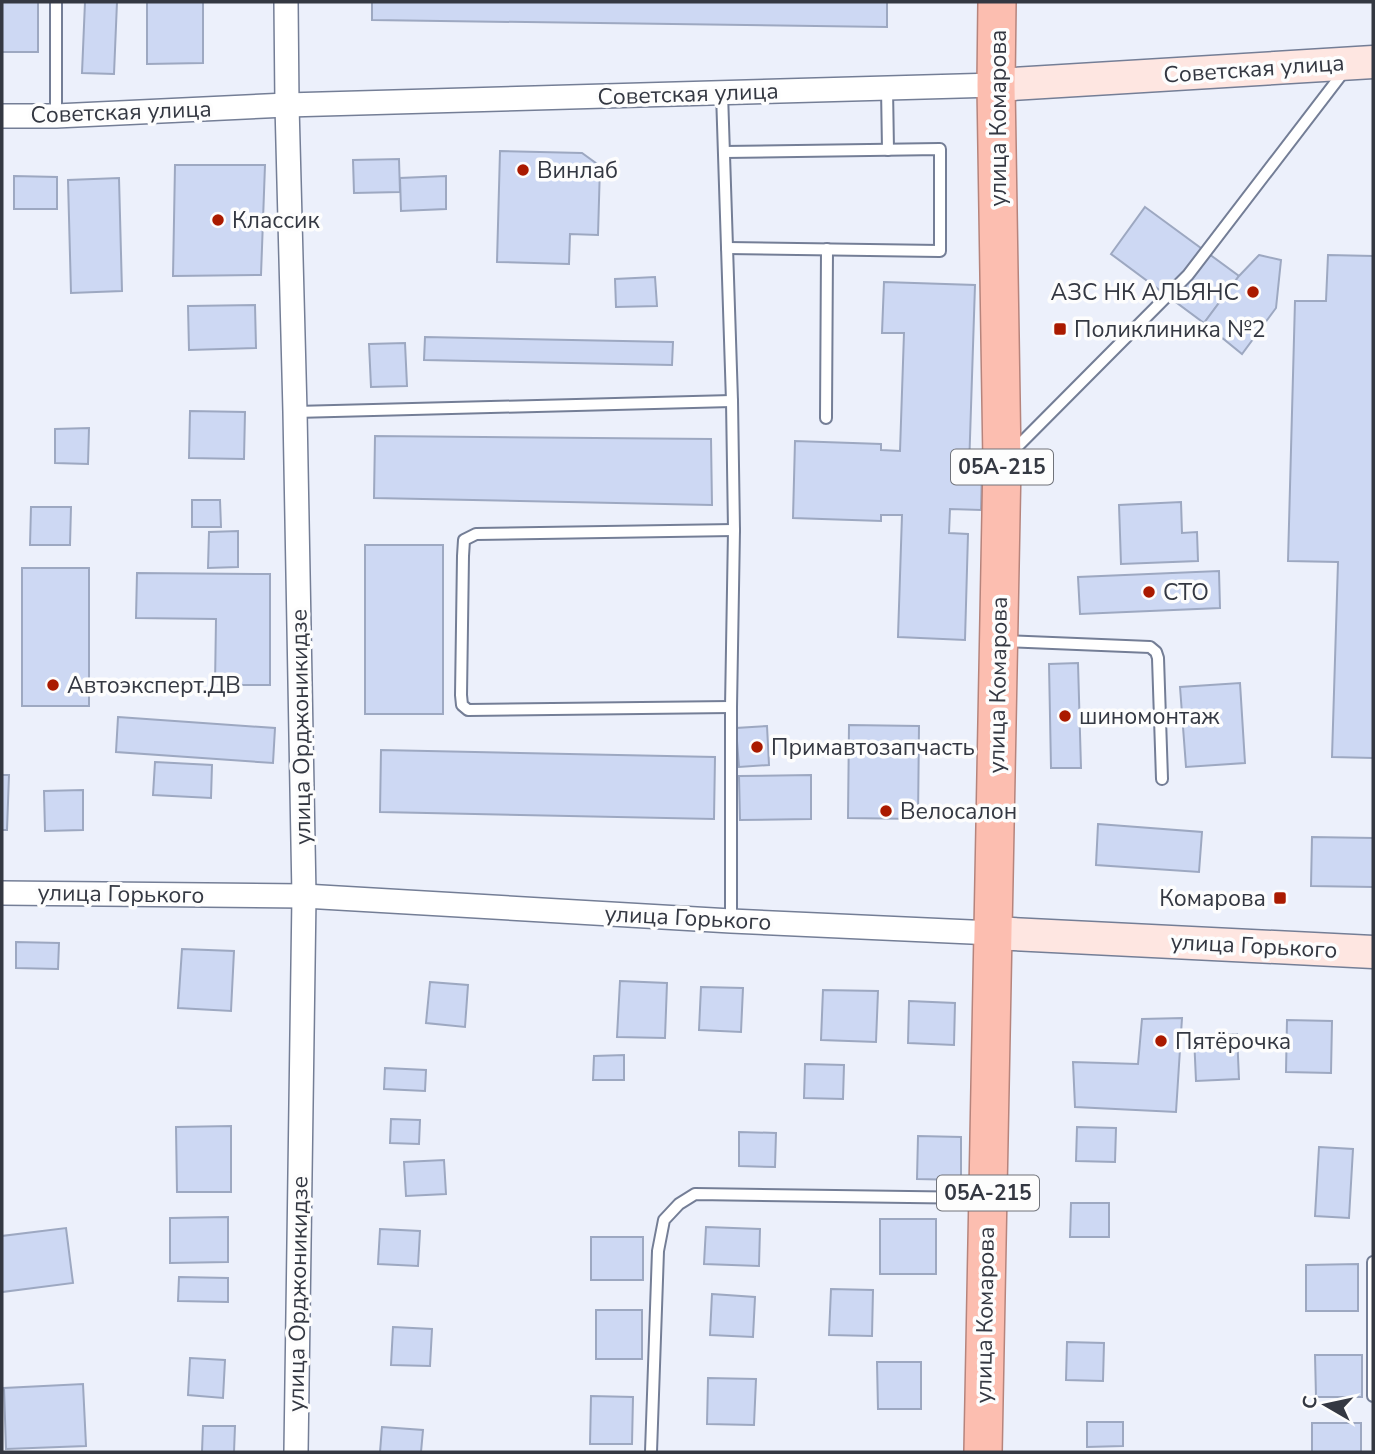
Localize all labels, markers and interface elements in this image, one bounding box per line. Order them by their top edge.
street label: улица Комарова [983,30,1014,206]
street label: Советская улица [1162,47,1346,91]
street label: Советская улица [597,75,779,113]
street label: Советская улица [30,93,212,131]
place label: Винлаб [537,155,618,186]
marker: Винлаб [515,162,531,178]
place label: Классик [232,205,321,236]
marker: Классик [210,212,226,228]
place label: АЗС НК АЛЬЯНС [1051,277,1239,308]
marker: АЗС НК АЛЬЯНС [1245,284,1261,300]
place label: Поликлиника №2 [1074,314,1266,345]
marker: Поликлиника №2 [1052,321,1068,337]
road number: 05А-215 [951,449,1053,484]
place label: СТО [1163,577,1209,608]
marker: СТО [1141,584,1157,600]
street label: улица Комарова [981,596,1015,774]
street label: улица Орджоникидзе [283,609,319,845]
place label: Автоэксперт.ДВ [67,670,241,701]
marker: Автоэксперт.ДВ [45,677,61,693]
place label: шиномонтаж [1079,701,1221,732]
marker: шиномонтаж [1057,708,1073,724]
place label: Примавтозапчасть [771,732,975,763]
marker: Примавтозапчасть [749,739,765,755]
place label: Велосалон [900,796,1017,827]
marker: Велосалон [878,803,894,819]
street label: улица Горького [37,877,205,911]
place label: Комарова [1159,883,1266,914]
marker: Комарова [1272,890,1288,906]
street label: улица Горького [604,898,772,938]
street label: улица Горького [1170,926,1338,966]
place label: Пятёрочка [1175,1026,1291,1057]
marker: Пятёрочка [1153,1033,1169,1049]
street label: улица Орджоникидзе [280,1176,316,1412]
road number: 05А-215 [937,1176,1039,1210]
street label: улица Комарова [968,1226,1002,1404]
north arrow [1291,1370,1361,1440]
text: С [1296,1394,1324,1411]

